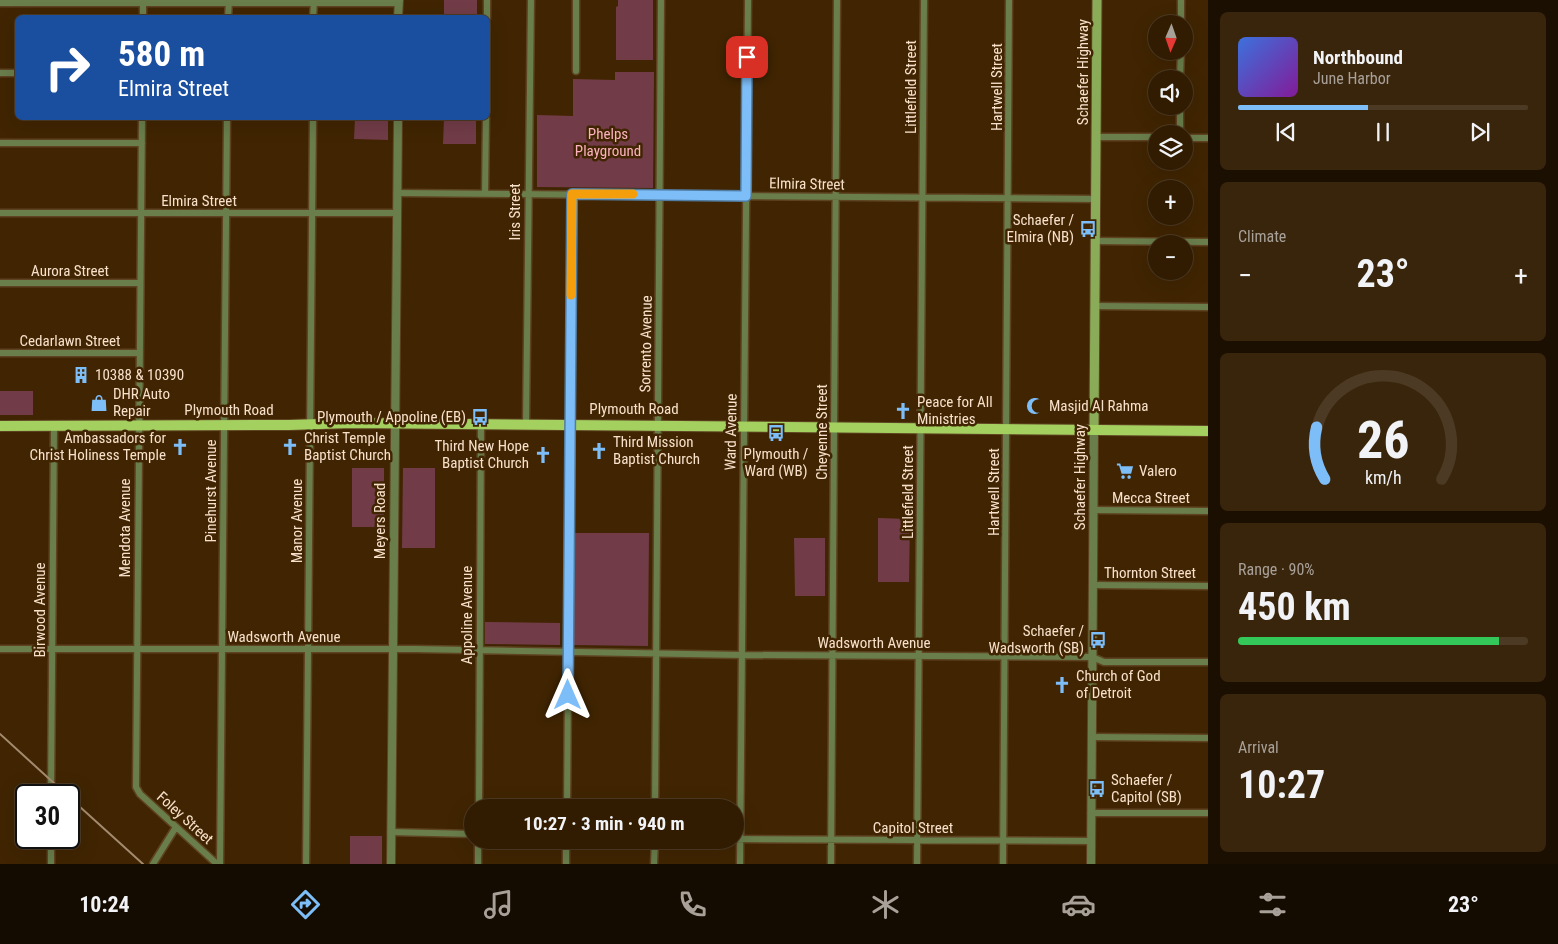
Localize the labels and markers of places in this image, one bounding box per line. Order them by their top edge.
pin [726,36,768,78]
place label: Schaefer / Elmira (NB) [1006,211,1074,246]
bus stop icon: Schaefer / Elmira (NB) [1078,219,1098,239]
building icon: 10388 & 10390 [71,365,91,385]
place label: 10388 & 10390 [95,366,184,384]
place label: DHR Auto Repair [113,385,170,420]
shop icon: DHR Auto Repair [89,393,109,413]
place label: Peace for All Ministries [917,393,993,428]
mosque icon: Masjid Al Rahma [1025,396,1045,416]
place label: Masjid Al Rahma [1049,397,1148,415]
church icon: Peace for All Ministries [893,401,913,421]
bus stop icon: Plymouth / Appoline (EB) [470,407,490,427]
place label: Plymouth / Appoline (EB) [317,408,466,426]
bus stop icon: Plymouth / Ward (WB) [766,423,786,443]
place label: Ambassadors for Christ Holiness Temple [29,429,166,464]
place label: Christ Temple Baptist Church [304,429,391,464]
place label: Third Mission Baptist Church [613,433,700,468]
church icon: Ambassadors for Christ Holiness Temple [170,437,190,457]
church icon: Christ Temple Baptist Church [280,437,300,457]
place label: Third New Hope Baptist Church [434,437,529,472]
church icon: Third Mission Baptist Church [589,441,609,461]
church icon: Third New Hope Baptist Church [533,445,553,465]
place label: Plymouth / Ward (WB) [744,445,809,480]
supermarket icon: Valero [1115,461,1135,481]
place label: Valero [1139,462,1177,480]
place label: Schaefer / Wadsworth (SB) [989,622,1084,657]
bus stop icon: Schaefer / Wadsworth (SB) [1088,630,1108,650]
place label: Church of God of Detroit [1076,667,1161,702]
church icon: Church of God of Detroit [1052,675,1072,695]
place label: Schaefer / Capitol (SB) [1111,771,1182,806]
bus stop icon: Schaefer / Capitol (SB) [1087,779,1107,799]

